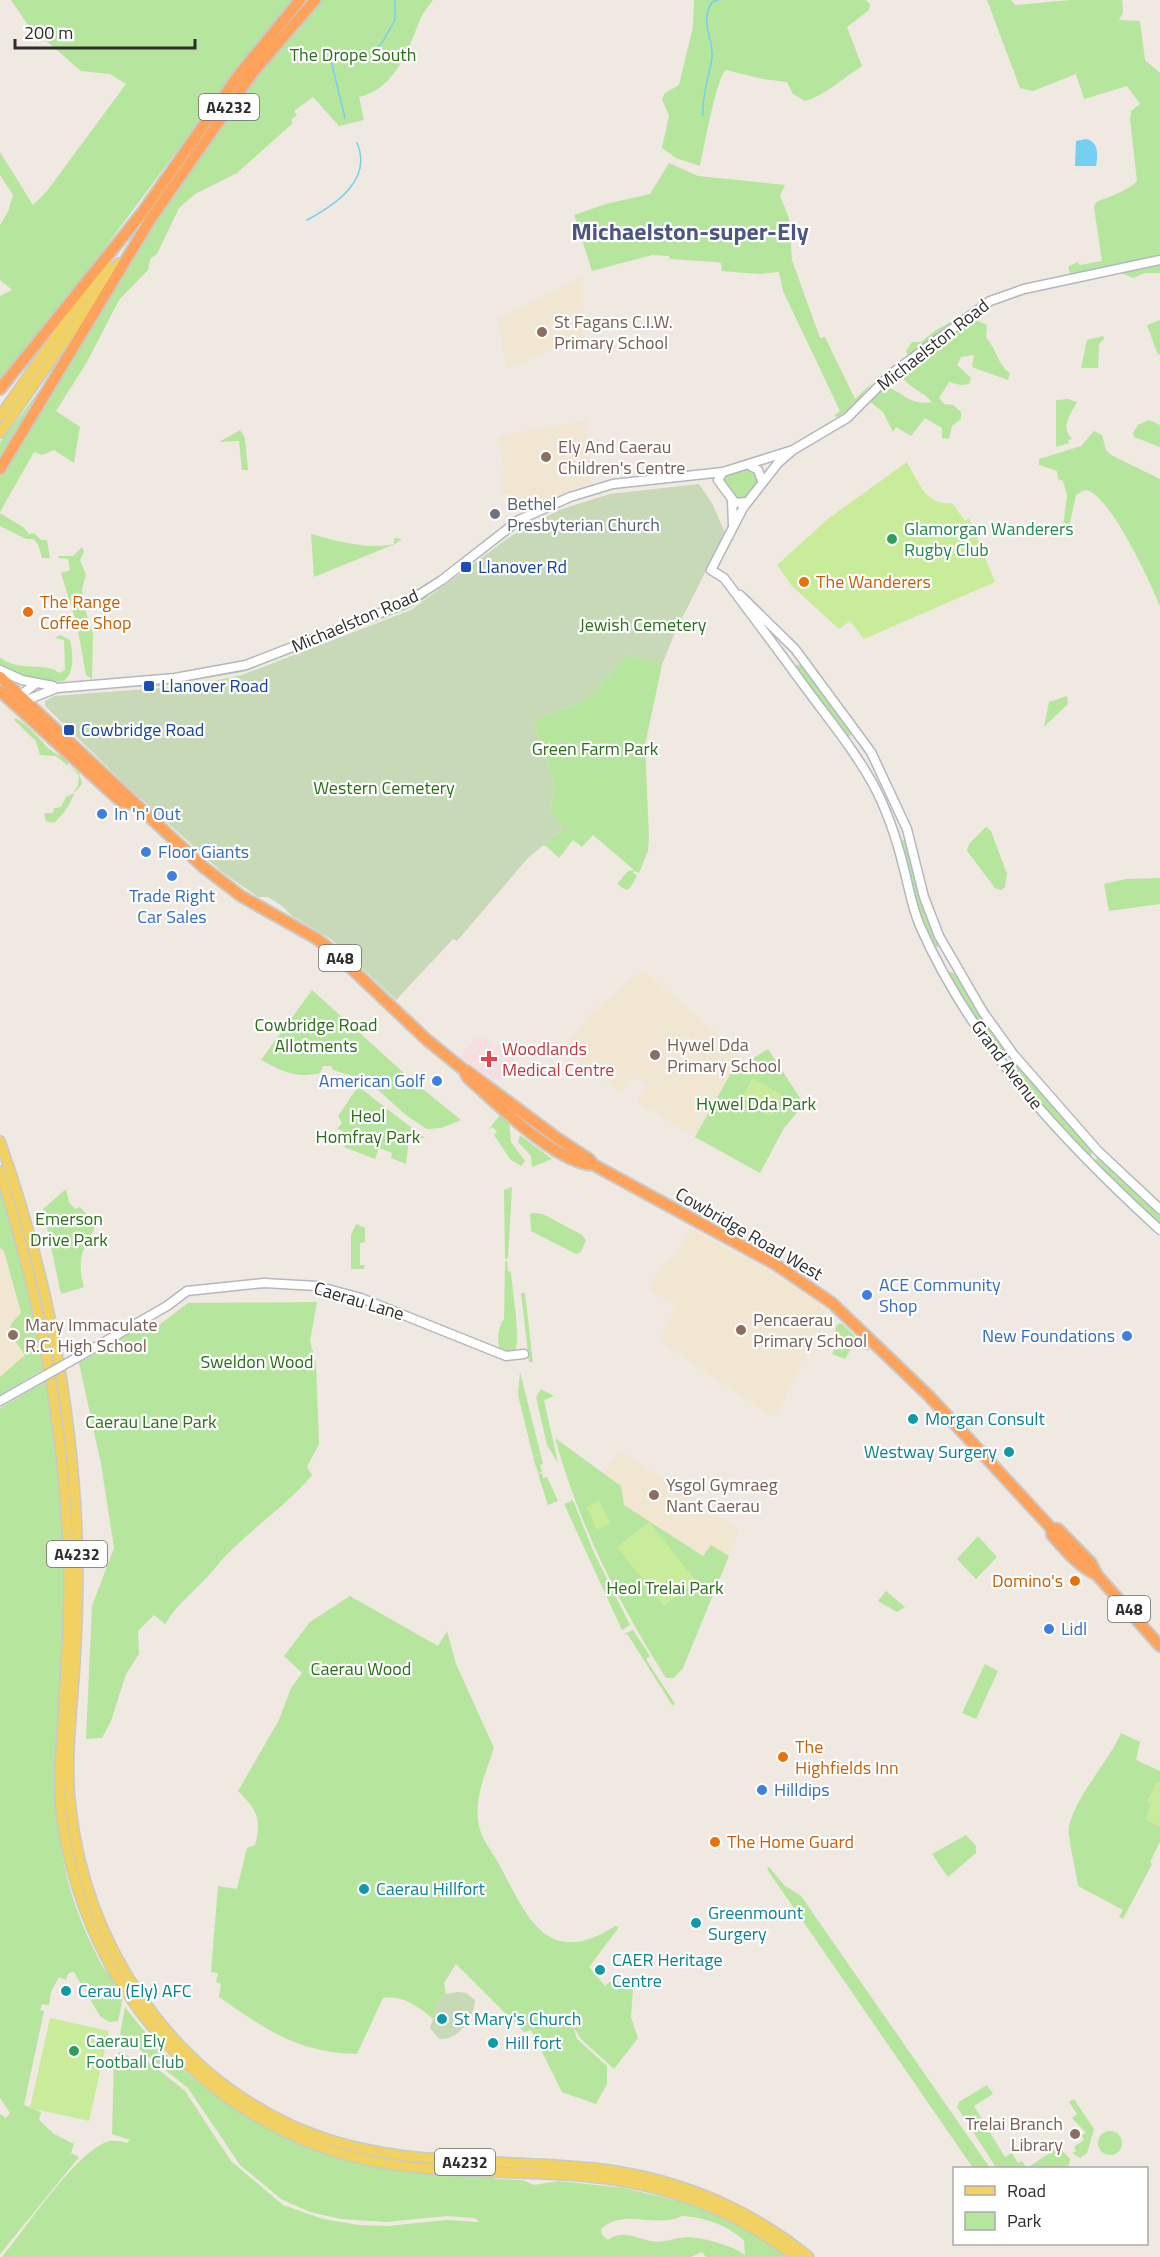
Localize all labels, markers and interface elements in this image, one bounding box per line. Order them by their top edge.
scale bar [15,12,195,50]
text: 200 m [24,19,73,46]
park label: The Drope South [290,41,416,68]
road number: A4232 [199,94,259,120]
district label: Michaelston-super-Ely [571,213,809,249]
street label: Michaelston Road [871,292,994,397]
place label: St Fagans C.I.W. Primary School [554,308,673,356]
marker: St Fagans C.I.W. Primary School [535,325,549,339]
place label: Ely And Caerau Children's Centre [558,433,685,481]
marker: Ely And Caerau Children's Centre [539,450,553,464]
place label: Bethel Presbyterian Church [507,490,660,538]
marker: Bethel Presbyterian Church [488,507,502,521]
place label: Glamorgan Wanderers Rugby Club [904,515,1074,563]
marker: Glamorgan Wanderers Rugby Club [885,532,899,546]
place label: Llanover Rd [478,553,567,580]
marker: Llanover Rd [459,560,473,574]
place label: The Wanderers [816,568,931,595]
marker: The Wanderers [797,575,811,589]
street label: Michaelston Road [287,582,423,659]
place label: The Range Coffee Shop [40,588,131,636]
marker: The Range Coffee Shop [21,605,35,619]
park label: Jewish Cemetery [580,611,707,638]
place label: Llanover Road [161,672,269,699]
marker: Llanover Road [142,679,156,693]
place label: Cowbridge Road [81,716,204,743]
marker: Cowbridge Road [62,723,76,737]
park label: Green Farm Park [532,735,659,762]
park label: Western Cemetery [313,774,455,801]
place label: In 'n' Out [114,800,181,827]
marker: In 'n' Out [95,807,109,821]
place label: Floor Giants [158,838,249,865]
marker: Floor Giants [139,845,153,859]
marker: Trade Right Car Sales [165,869,179,883]
place label: Trade Right Car Sales [129,882,216,930]
road number: A48 [319,945,361,971]
park label: Cowbridge Road Allotments [254,1011,378,1059]
street label: Grand Avenue [965,1014,1050,1115]
place label: Hywel Dda Primary School [667,1031,781,1079]
place label: Woodlands Medical Centre [502,1035,614,1083]
marker: Hywel Dda Primary School [648,1048,662,1062]
marker: Woodlands Medical Centre [480,1050,498,1068]
place label: American Golf [319,1067,425,1094]
marker: American Golf [430,1074,444,1088]
park label: Hywel Dda Park [696,1090,816,1117]
park label: Heol Homfray Park [316,1102,421,1150]
street label: Cowbridge Road West [670,1180,829,1287]
park label: Emerson Drive Park [30,1205,108,1253]
place label: ACE Community Shop [879,1271,1001,1319]
street label: Caerau Lane [311,1274,408,1327]
marker: ACE Community Shop [860,1288,874,1302]
place label: Pencaerau Primary School [753,1306,867,1354]
place label: Mary Immaculate R.C. High School [25,1311,158,1359]
place label: New Foundations [982,1322,1115,1349]
marker: Pencaerau Primary School [734,1323,748,1337]
marker: Mary Immaculate R.C. High School [6,1328,20,1342]
marker: New Foundations [1120,1329,1134,1343]
park label: Sweldon Wood [200,1348,314,1375]
place label: Morgan Consult [925,1405,1045,1432]
park label: Caerau Lane Park [85,1408,217,1435]
marker: Morgan Consult [906,1412,920,1426]
place label: Westway Surgery [864,1438,997,1465]
marker: Westway Surgery [1002,1445,1016,1459]
place label: Ysgol Gymraeg Nant Caerau [666,1471,778,1519]
marker: Ysgol Gymraeg Nant Caerau [647,1488,661,1502]
road number: A4232 [47,1541,107,1567]
place label: Domino's [992,1567,1063,1594]
park label: Heol Trelai Park [606,1574,724,1601]
marker: Domino's [1068,1574,1082,1588]
road number: A48 [1108,1596,1150,1622]
place label: Lidl [1061,1615,1087,1642]
marker: Lidl [1042,1622,1056,1636]
park label: Caerau Wood [311,1655,411,1682]
place label: The Highfields Inn [795,1733,899,1781]
marker: The Highfields Inn [776,1750,790,1764]
place label: Hilldips [774,1776,830,1803]
marker: Hilldips [755,1783,769,1797]
place label: The Home Guard [727,1828,854,1855]
marker: The Home Guard [708,1835,722,1849]
place label: Caerau Hillfort [376,1875,486,1902]
marker: Caerau Hillfort [357,1882,371,1896]
place label: Greenmount Surgery [708,1899,804,1947]
marker: Greenmount Surgery [689,1916,703,1930]
place label: CAER Heritage Centre [612,1946,723,1994]
marker: CAER Heritage Centre [593,1963,607,1977]
place label: Cerau (Ely) AFC [78,1977,192,2004]
marker: Cerau (Ely) AFC [59,1984,73,1998]
place label: St Mary's Church [454,2005,582,2032]
marker: St Mary's Church [435,2012,449,2026]
place label: Caerau Ely Football Club [86,2027,184,2075]
place label: Hill fort [505,2029,562,2056]
marker: Hill fort [486,2036,500,2050]
marker: Caerau Ely Football Club [67,2044,81,2058]
place label: Trelai Branch Library [965,2110,1063,2158]
marker: Trelai Branch Library [1068,2127,1082,2141]
road number: A4232 [435,2149,495,2175]
legend [953,2167,1148,2245]
text: Road [1007,2177,1046,2204]
text: Park [1007,2207,1042,2234]

